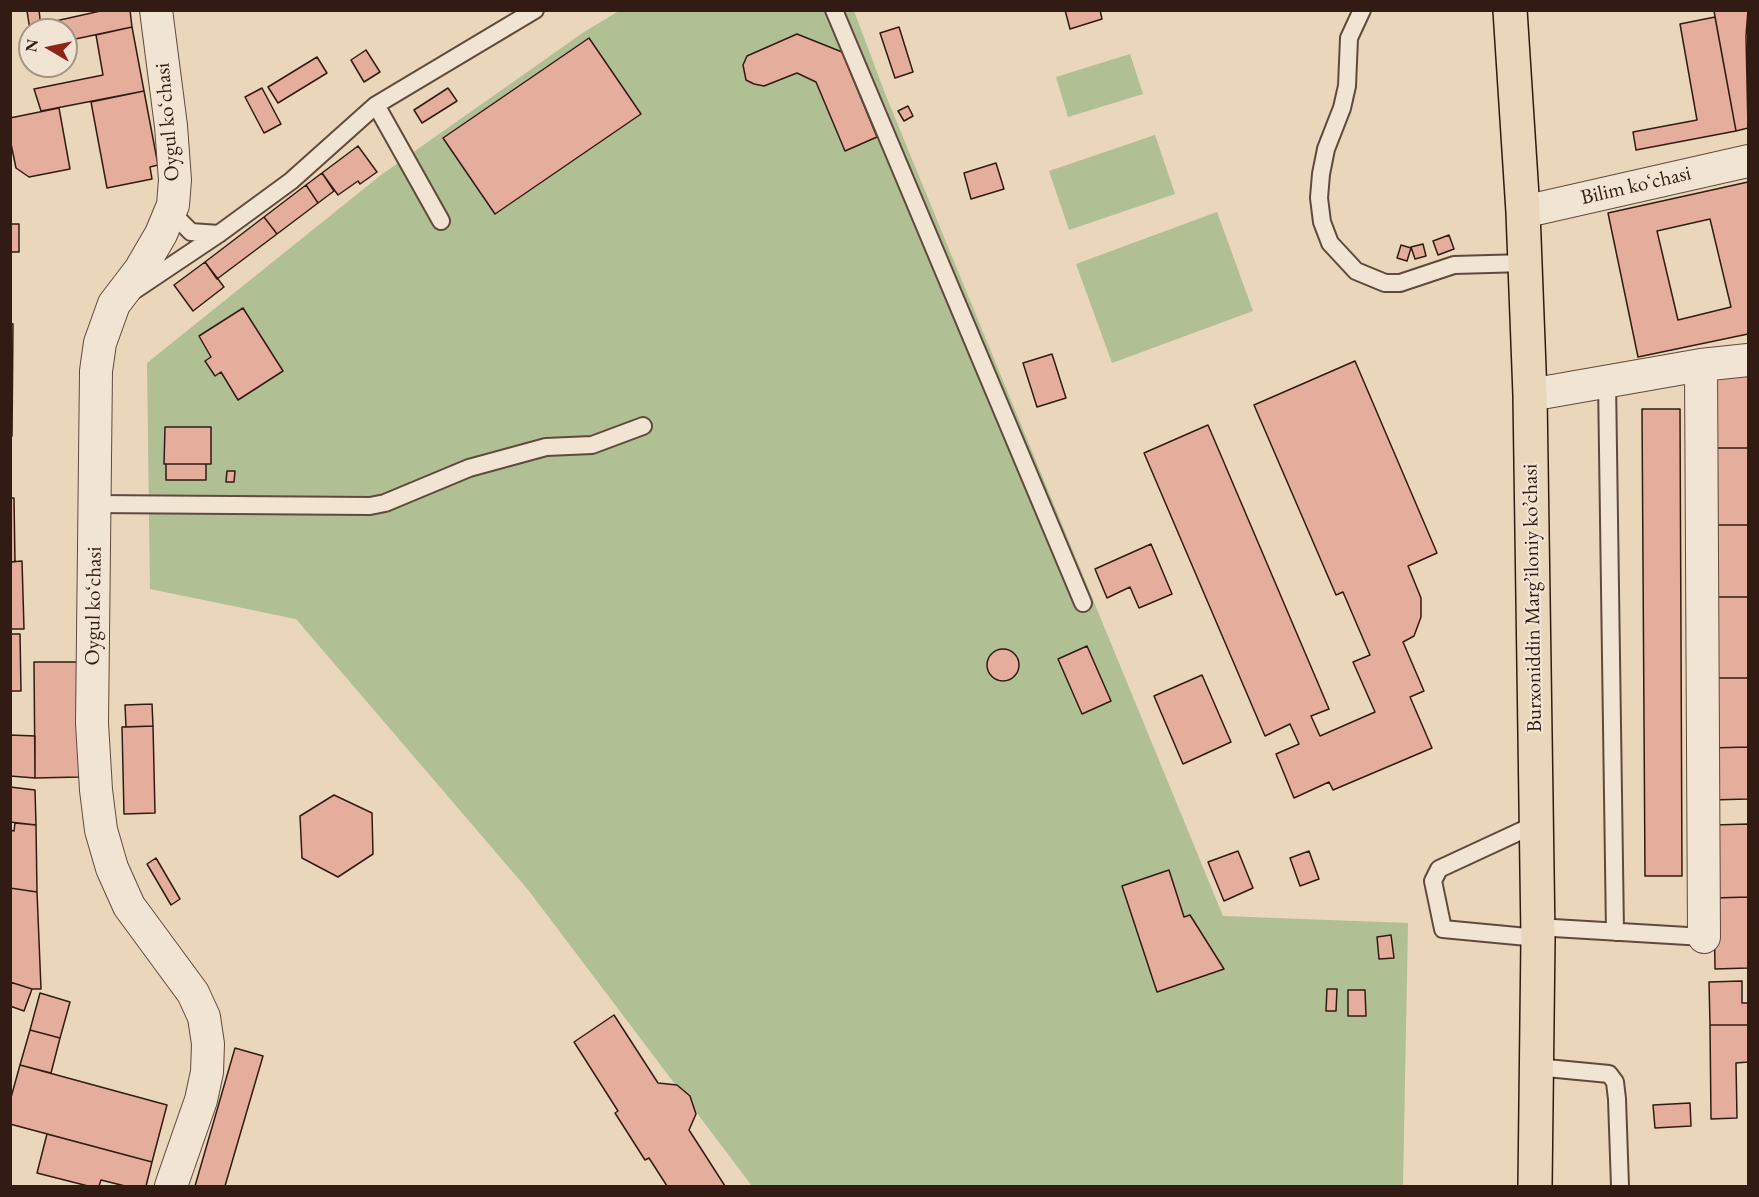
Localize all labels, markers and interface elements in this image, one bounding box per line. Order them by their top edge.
north arrow [18,18,78,78]
text: N [20,37,43,53]
street label: Oygul koʻchasi [150,62,186,182]
street label: Bilim koʻchasi [1578,161,1694,211]
street label: Burxoniddin Marg’iloniy ko’chasi [1518,463,1548,733]
street label: Oygul koʻchasi [80,546,108,666]

